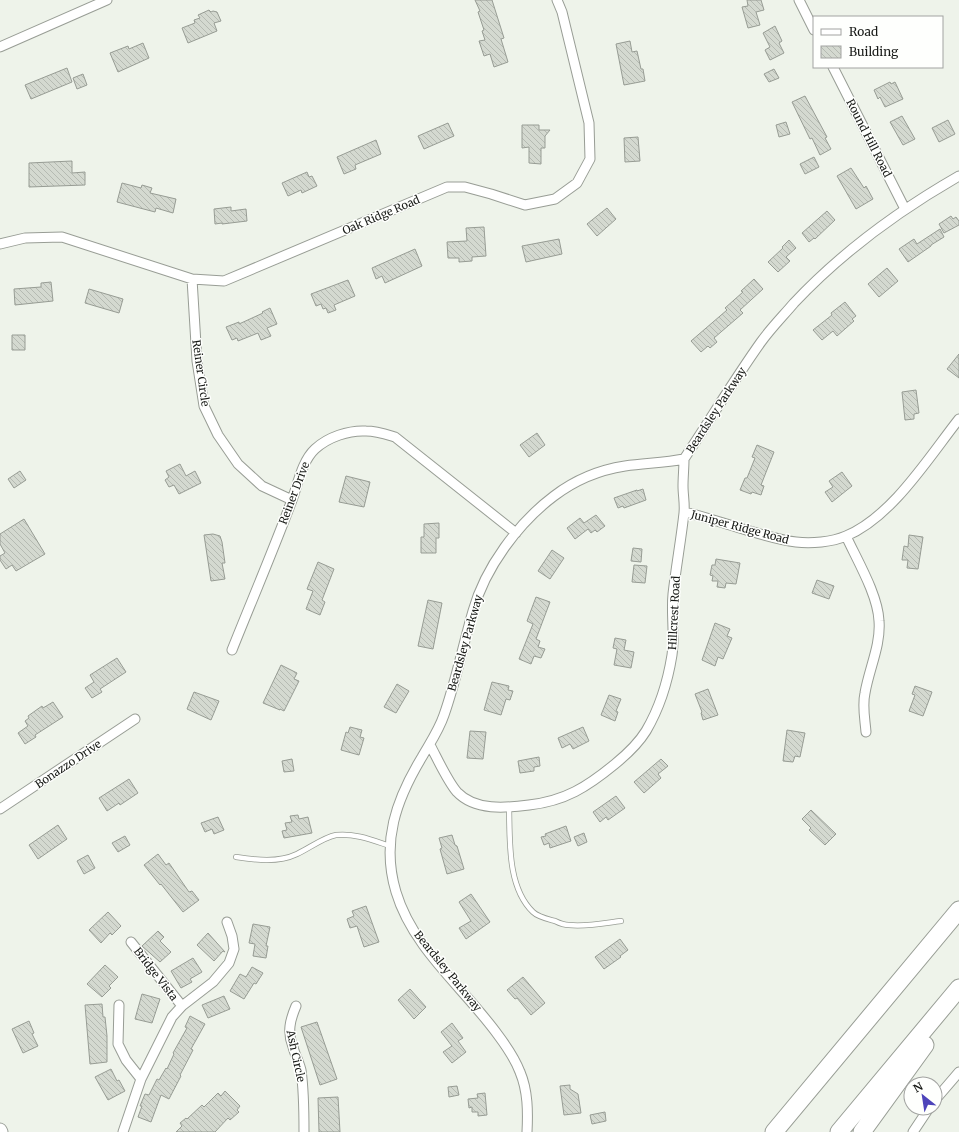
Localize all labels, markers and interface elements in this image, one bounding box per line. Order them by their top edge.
legend [813,16,943,68]
text: Road [849,24,878,39]
text: Building [849,44,899,59]
street label: Round Hill Road [843,97,895,180]
street label: Oak Ridge Road [340,192,422,238]
street label: Reiner Circle [189,339,213,408]
street label: Beardsley Parkway [683,364,749,456]
street label: Reiner Drive [276,459,312,526]
street label: Juniper Ridge Road [688,507,791,547]
street label: Hillcrest Road [665,575,683,650]
street label: Beardsley Parkway [445,593,486,693]
street label: Bonazzo Drive [32,737,104,791]
street label: Beardsley Parkway [411,928,485,1015]
street label: Bridge Vista [131,945,181,1004]
street label: Ash Circle [283,1028,308,1084]
north arrow [903,1076,943,1116]
text: N [911,1079,926,1096]

